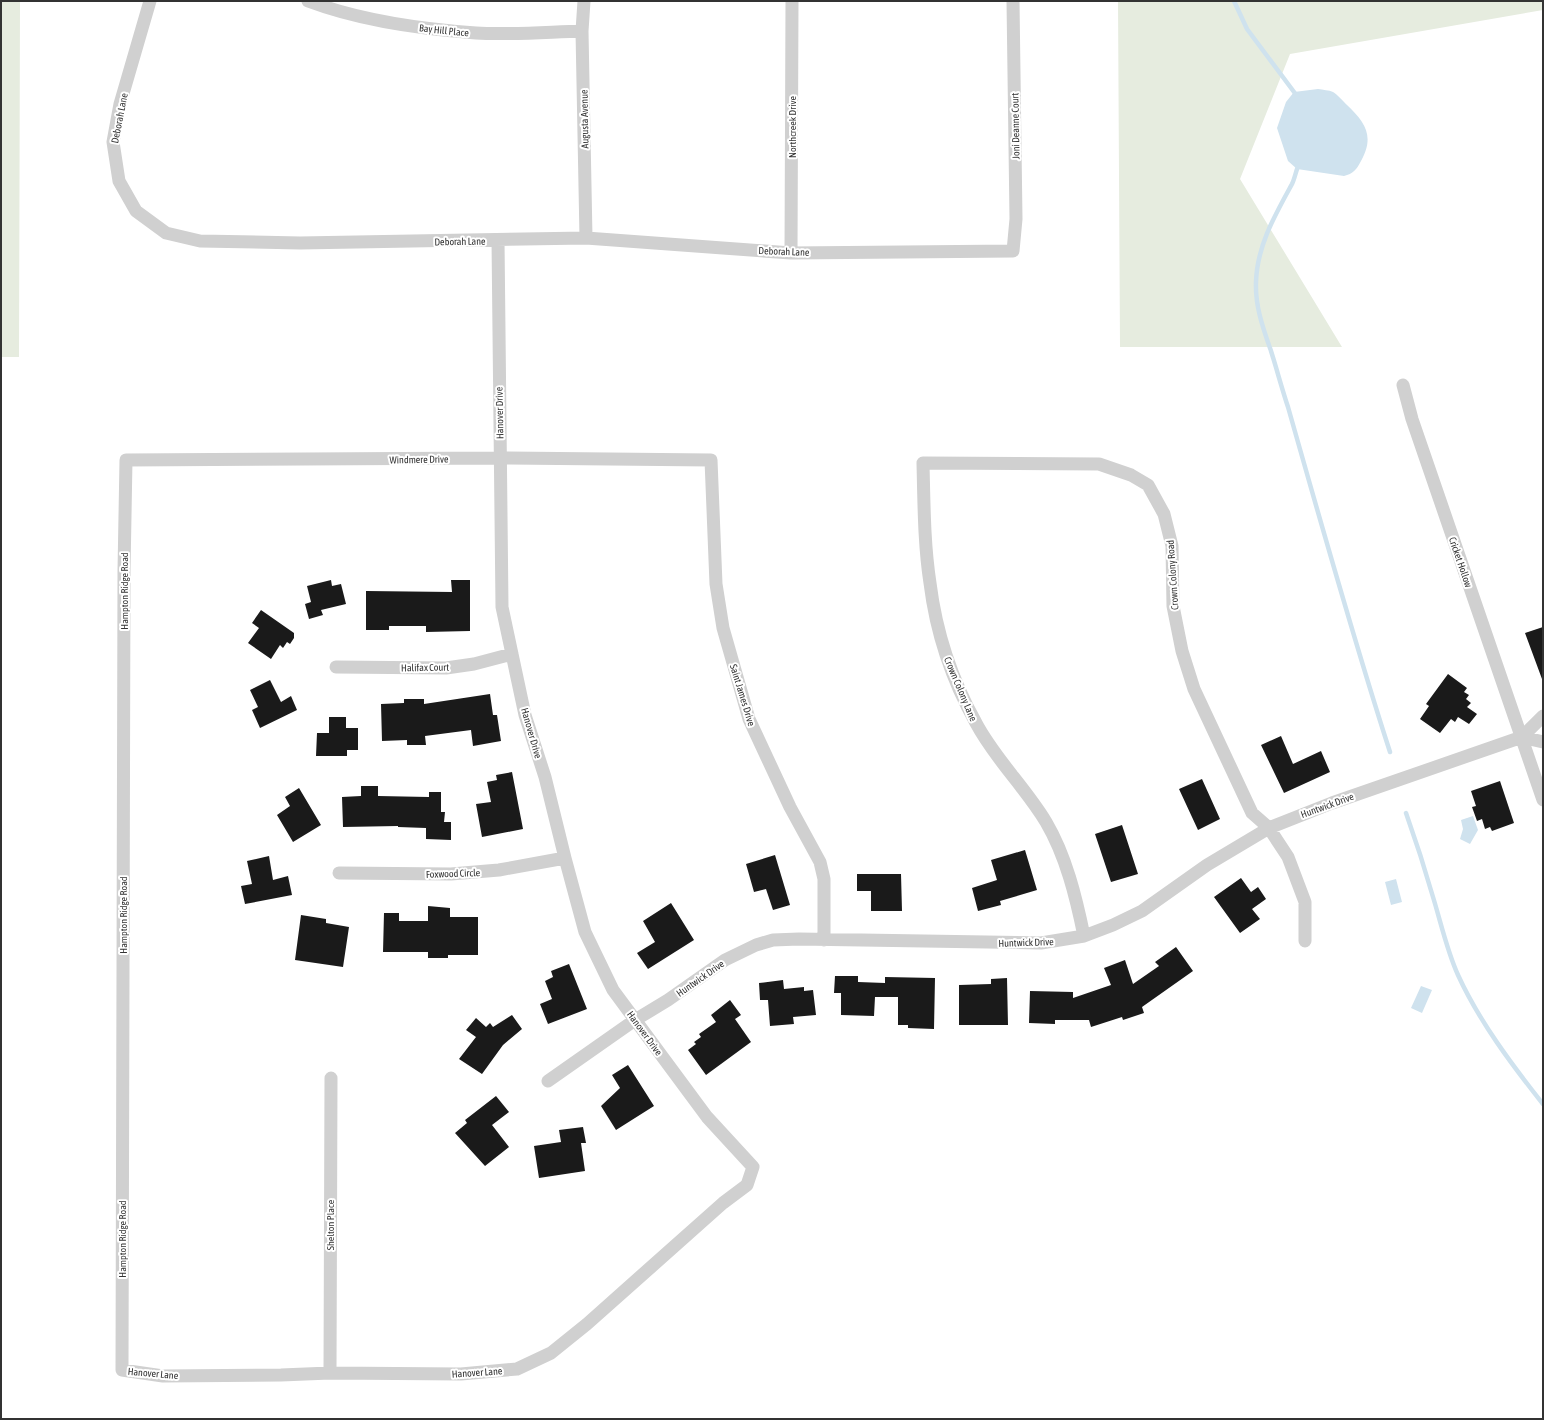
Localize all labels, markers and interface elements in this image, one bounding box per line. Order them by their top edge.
street label: Bay Hill Place [418,22,470,39]
street label: Augusta Avenue [578,89,591,149]
street label: Deborah Lane [109,92,130,144]
street label: Joni Deanne Court [1009,92,1022,159]
street label: Northcreek Drive [787,96,798,158]
street label: Deborah Lane [434,236,486,247]
street label: Deborah Lane [758,245,810,258]
street label: Hanover Drive [494,386,505,439]
street label: Windmere Drive [389,453,449,466]
street label: Cricket Hollow [1447,535,1474,589]
street label: Crown Colony Road [1165,539,1180,610]
street label: Hampton Ridge Road [119,552,130,630]
street label: Crown Colony Lane [942,655,979,723]
street label: Halifax Court [401,662,449,673]
street label: Saint James Drive [728,663,757,728]
street label: Hanover Drive [519,707,544,760]
street label: Huntwick Drive [1299,791,1356,820]
street label: Foxwood Circle [426,867,481,880]
street label: Hampton Ridge Road [118,876,129,954]
street label: Huntwick Drive [998,936,1054,949]
street label: Huntwick Drive [674,958,727,999]
street label: Hanover Drive [625,1009,665,1058]
street label: Shelton Place [325,1199,336,1250]
street label: Hampton Ridge Road [117,1200,128,1278]
street label: Hanover Lane [451,1365,503,1380]
street label: Hanover Lane [127,1366,179,1381]

